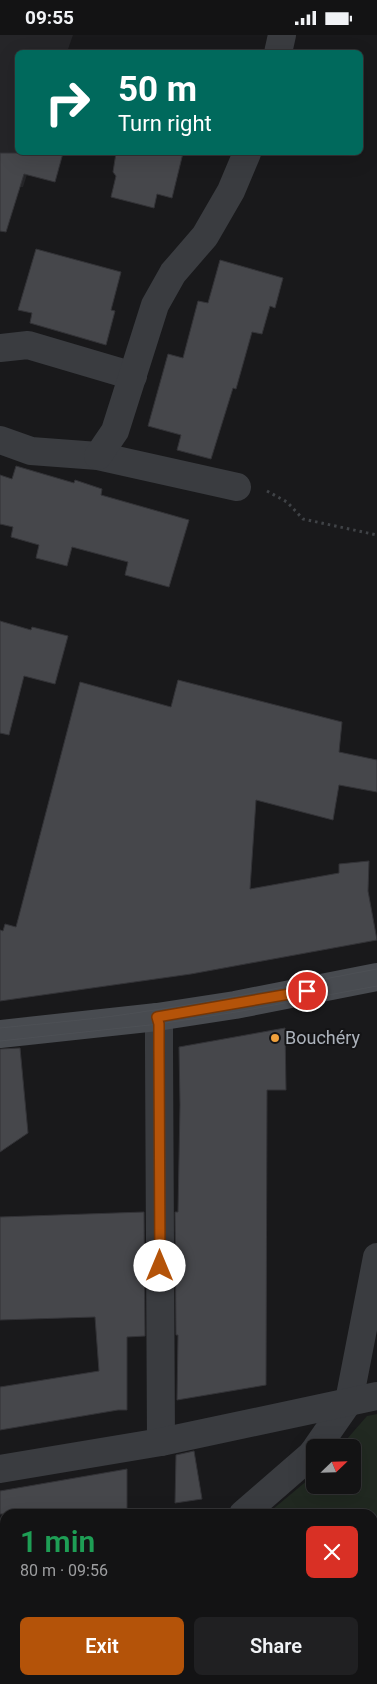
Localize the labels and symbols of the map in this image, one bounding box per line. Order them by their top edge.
pin [286,970,328,1012]
place label: Bouchéry [285,1027,361,1048]
marker: Bouchéry [269,1032,281,1044]
position arrow [133,1239,185,1291]
north arrow [306,1439,361,1494]

